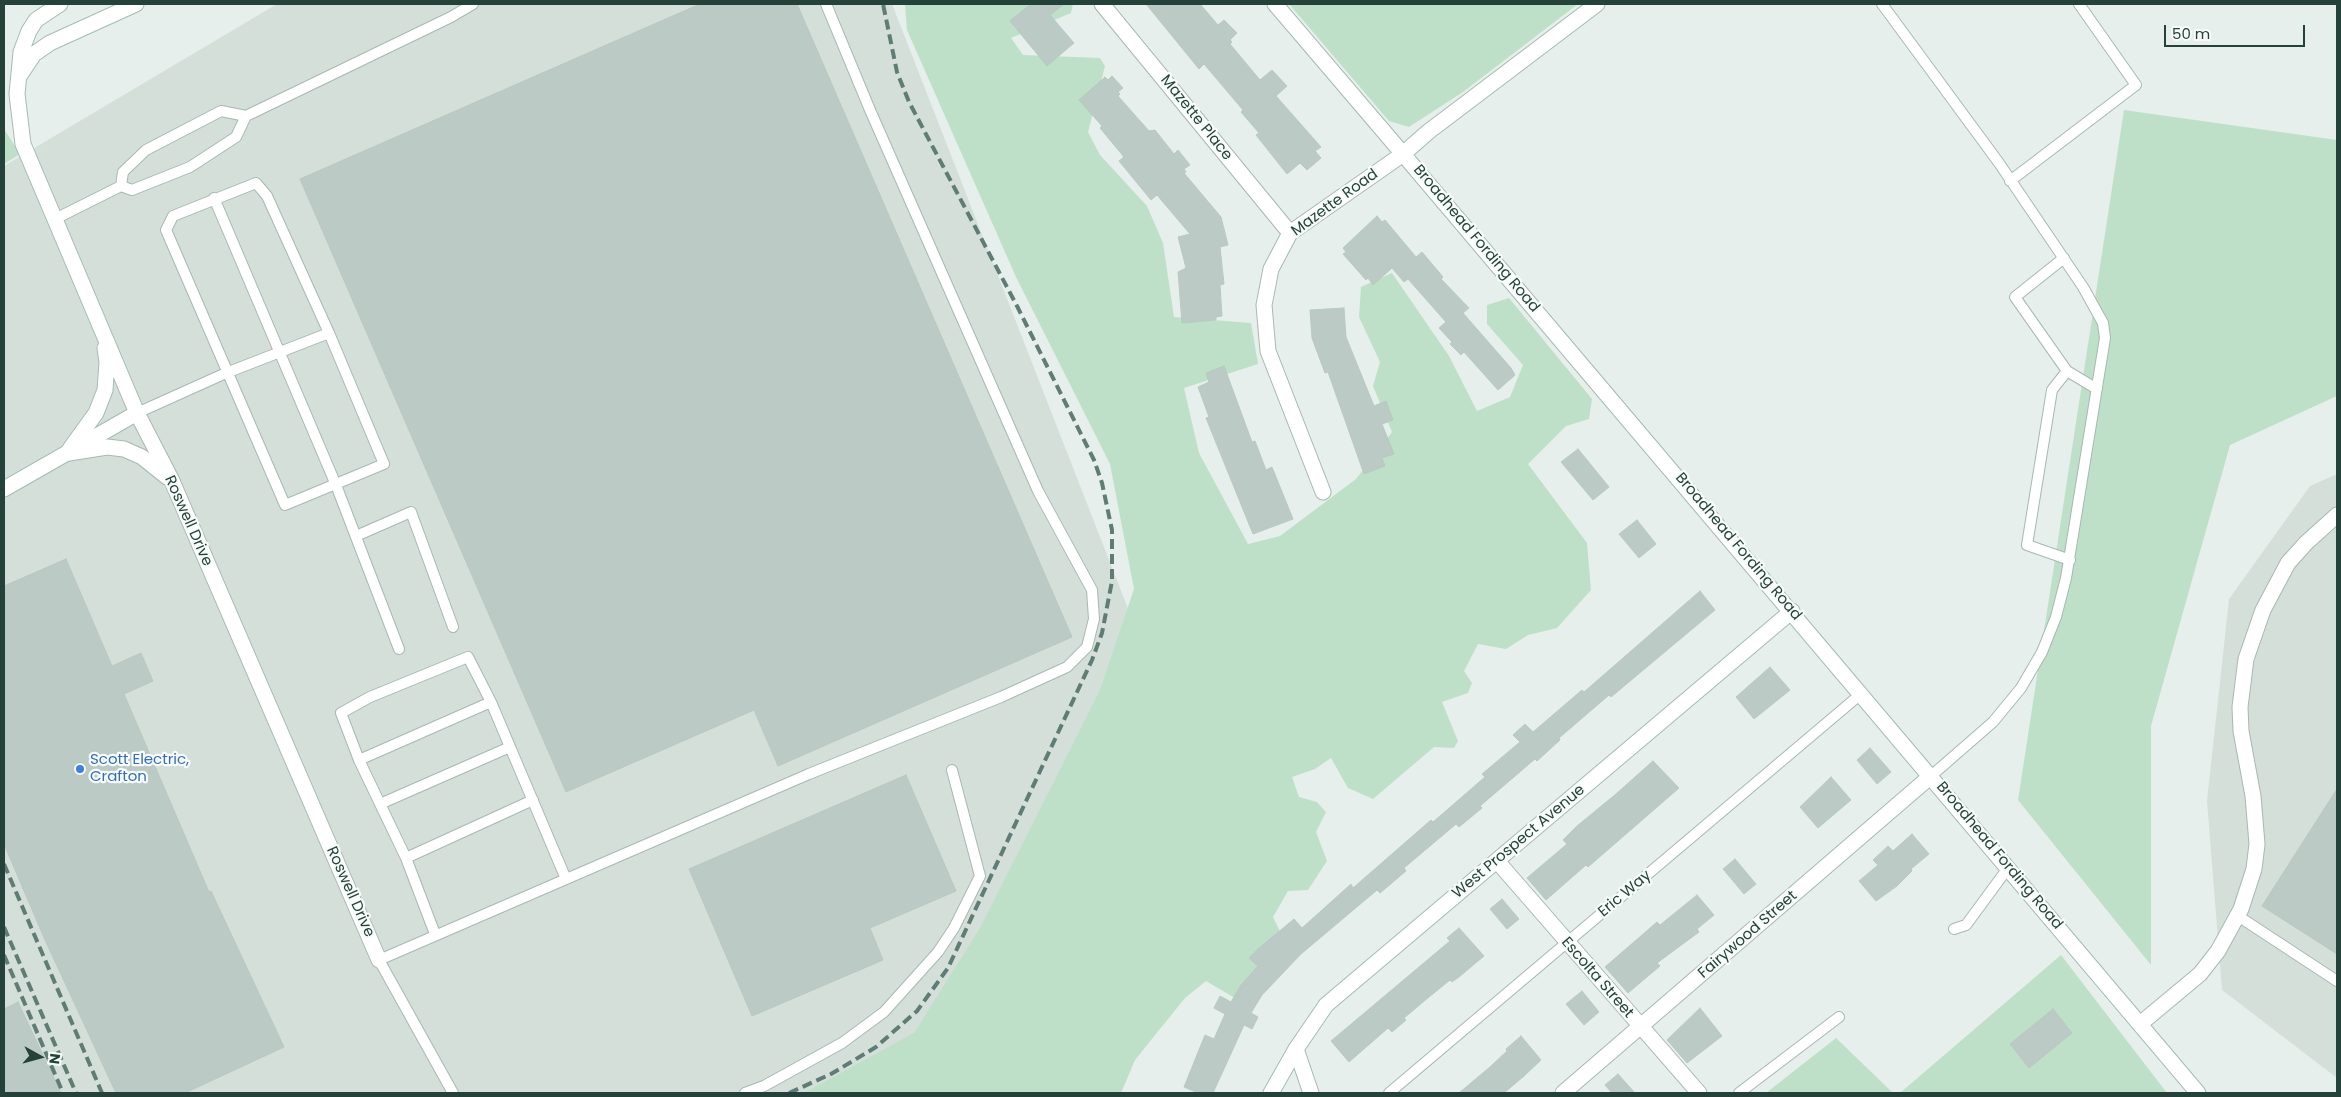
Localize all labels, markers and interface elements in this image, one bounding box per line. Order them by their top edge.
scale bar [2166,15,2307,47]
text: 50 m [2172,23,2210,44]
street label: Mazette Place [1156,72,1236,164]
street label: Broadhead Fording Road [1409,162,1543,316]
street label: Mazette Road [1288,166,1382,240]
street label: Broadhead Fording Road [1671,470,1805,624]
street label: Roswell Drive [160,473,216,569]
place label: Scott Electric, Crafton [90,751,189,786]
marker: Scott Electric, Crafton [74,763,86,775]
street label: Broadhead Fording Road [1932,779,2066,933]
street label: West Prospect Avenue [1449,781,1589,903]
street label: Roswell Drive [322,844,378,940]
street label: Eric Way [1595,867,1655,921]
street label: Fairywood Street [1695,887,1801,983]
street label: Escolta Street [1557,934,1637,1022]
north arrow [15,1032,65,1082]
text: N [44,1052,65,1065]

